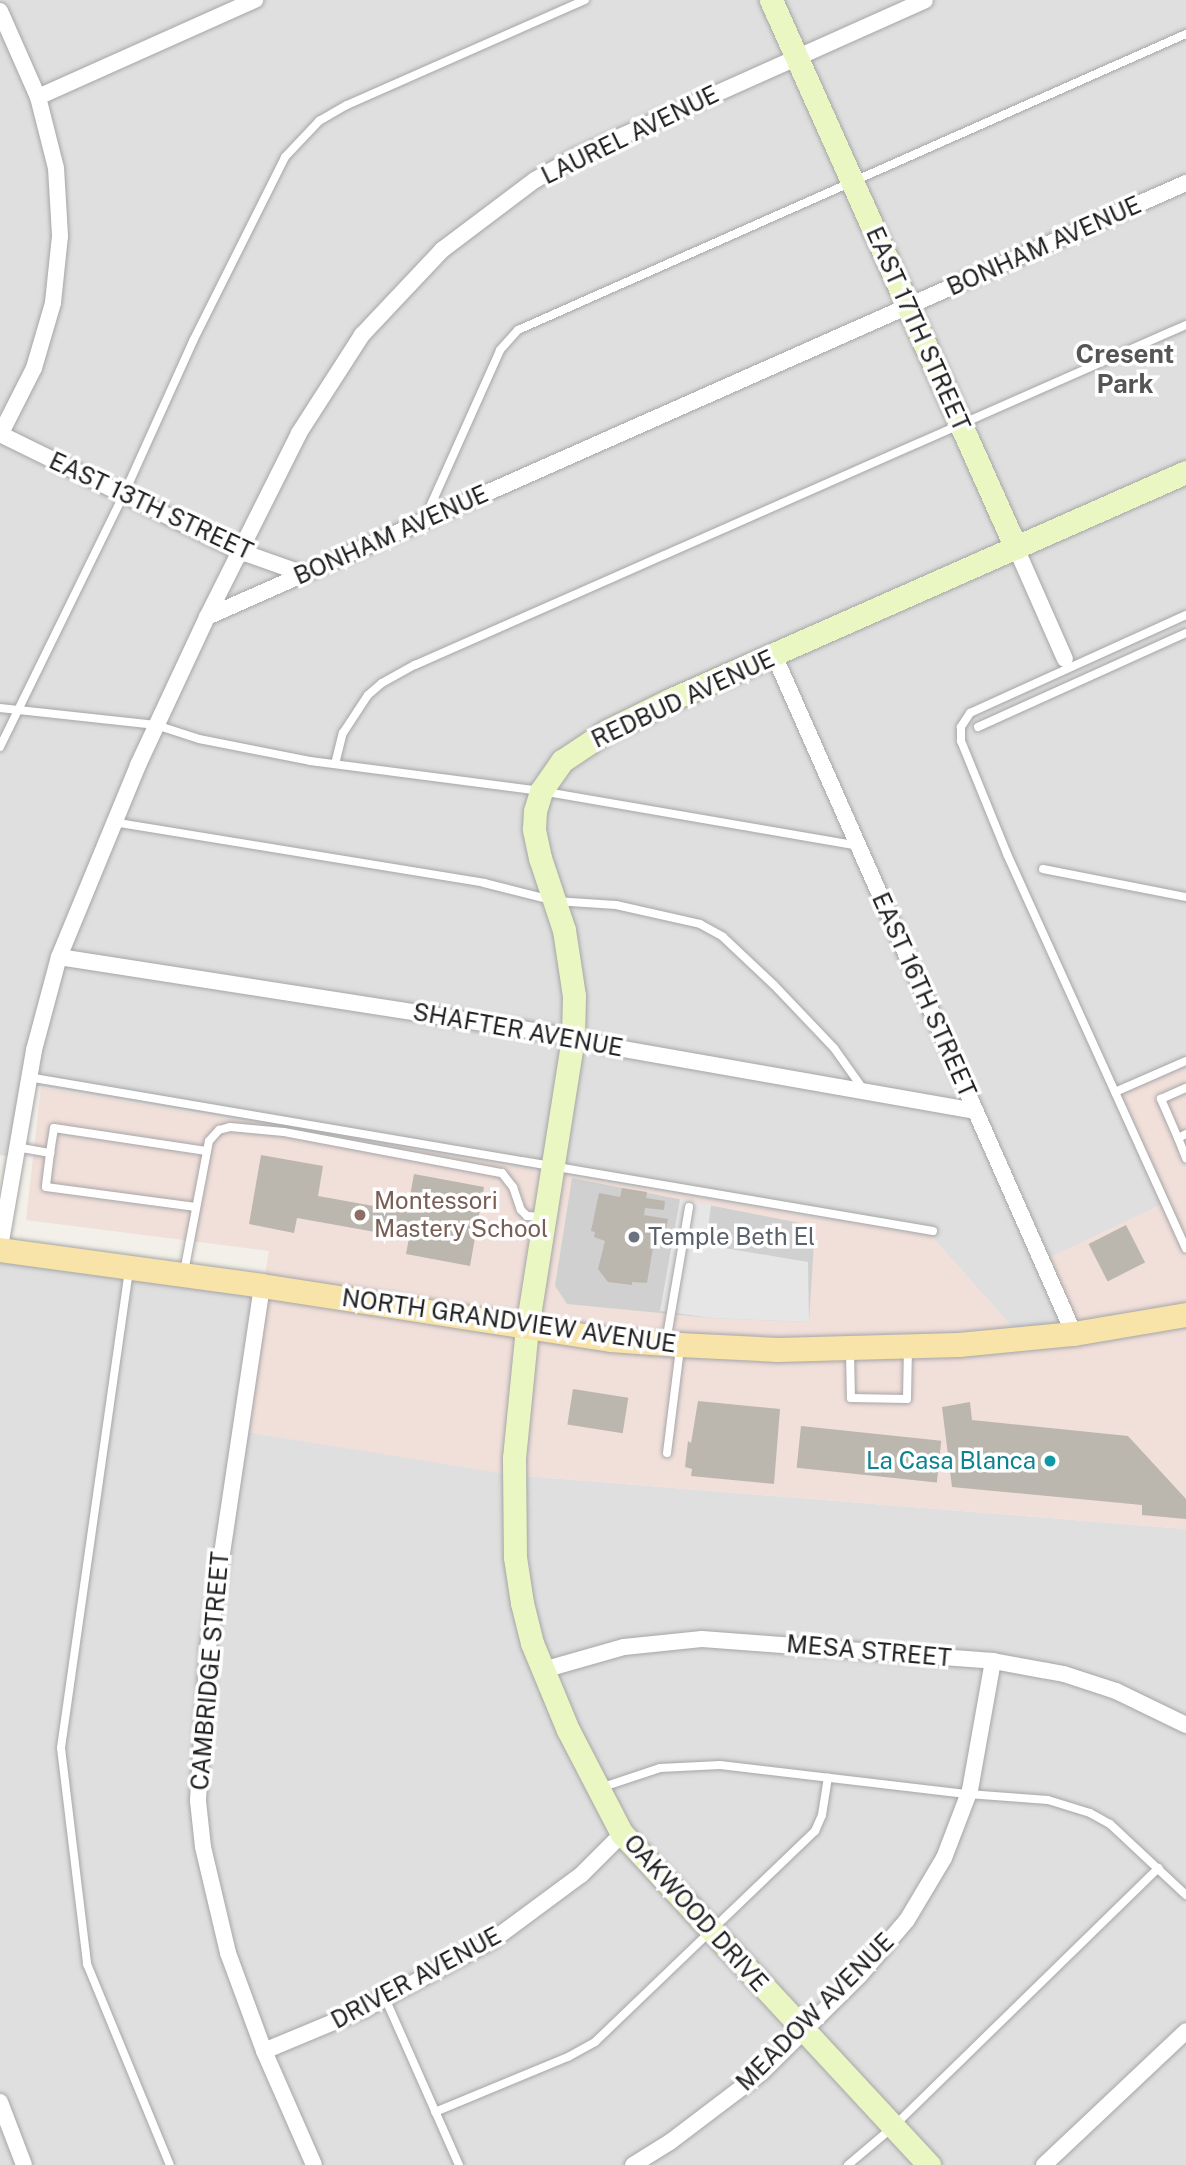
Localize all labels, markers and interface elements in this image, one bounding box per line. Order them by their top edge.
street label: LAUREL AVENUE [537,80,723,190]
street label: BONHAM AVENUE [942,190,1146,302]
street label: EAST 17TH STREET [860,222,976,436]
district label: Cresent Park [1076,338,1174,400]
street label: EAST 13TH STREET [45,446,257,566]
street label: BONHAM AVENUE [289,479,493,591]
street label: REDBUD AVENUE [587,644,779,754]
street label: EAST 16TH STREET [866,888,982,1102]
street label: SHAFTER AVENUE [411,997,625,1063]
place label: Montessori Mastery School [374,1187,548,1243]
marker: Montessori Mastery School [352,1207,368,1223]
place label: Temple Beth El [648,1223,815,1251]
marker: Temple Beth El [626,1229,642,1245]
street label: NORTH GRANDVIEW AVENUE [340,1283,678,1359]
place label: La Casa Blanca [866,1447,1036,1475]
marker: La Casa Blanca [1042,1453,1058,1469]
street label: CAMBRIDGE STREET [185,1550,235,1792]
street label: MESA STREET [785,1629,953,1673]
street label: OAKWOOD DRIVE [618,1829,774,1997]
street label: DRIVER AVENUE [326,1921,506,2035]
street label: MEADOW AVENUE [730,1927,900,2097]

